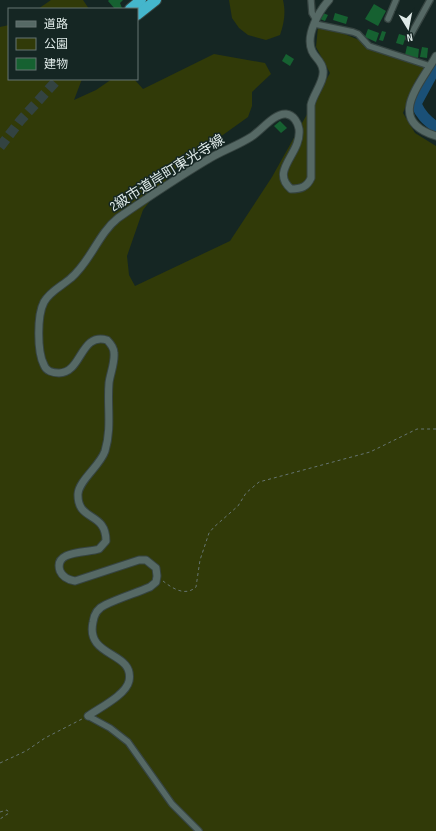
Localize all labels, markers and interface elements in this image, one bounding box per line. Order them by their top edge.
legend [8,8,138,80]
north arrow [388,8,428,48]
text: 道路 [44,17,68,32]
text: N [406,30,414,44]
text: 公園 [44,37,68,52]
text: 建物 [44,57,68,72]
street label: 2級市道岸町東光寺線 [107,131,227,215]

